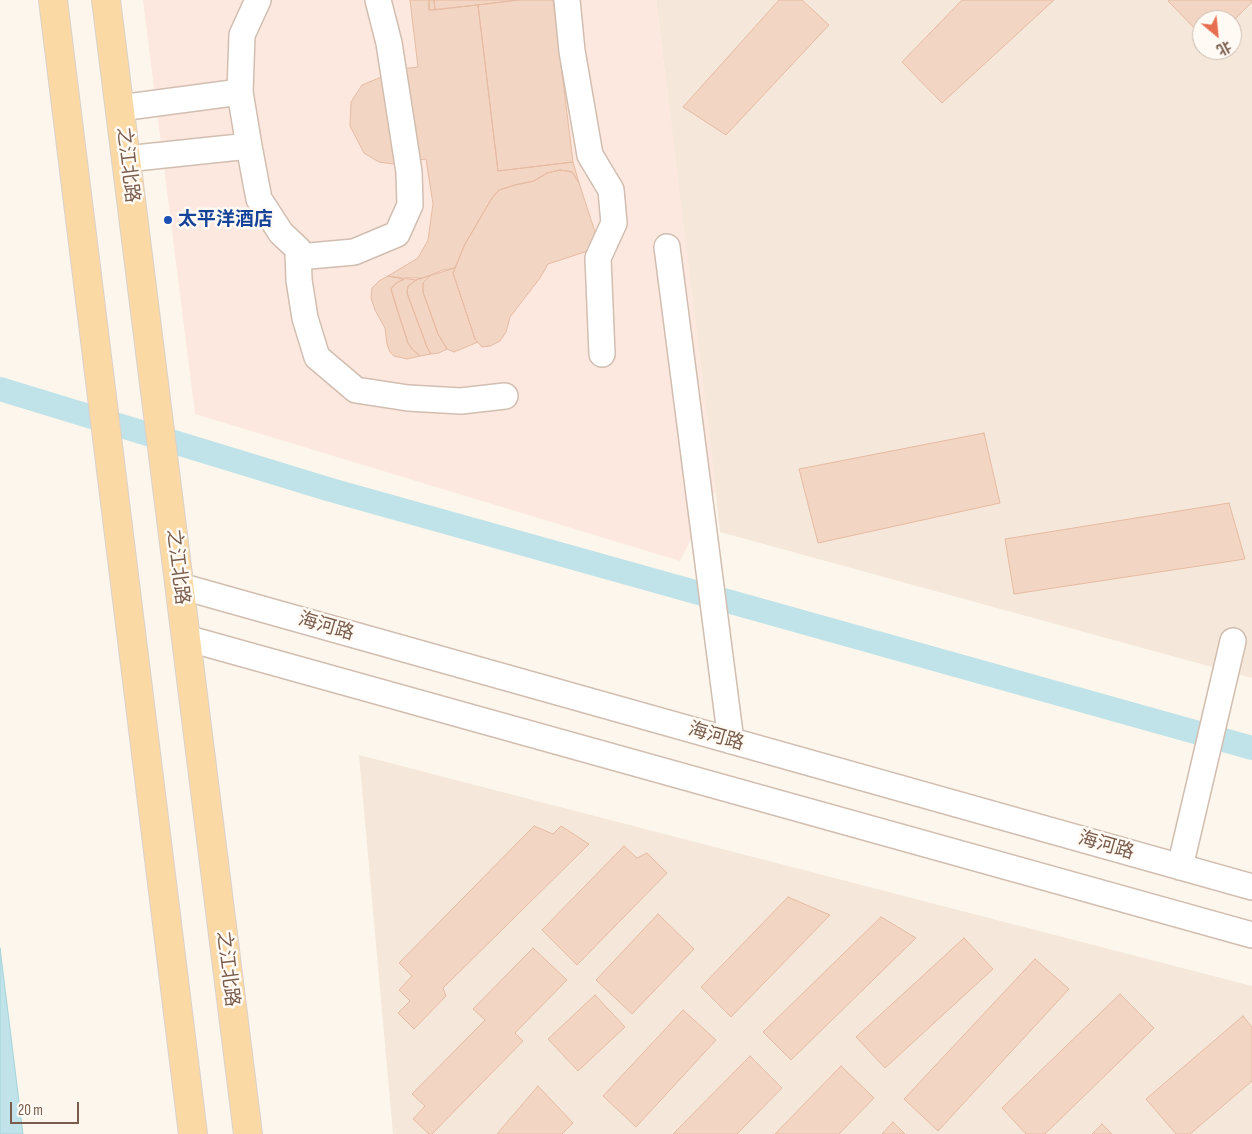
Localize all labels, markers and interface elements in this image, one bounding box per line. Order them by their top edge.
north arrow [1192,10,1242,60]
text: 北 [1214,37,1234,59]
street label: 之江北路 [111,126,143,204]
place label: 太平洋酒店 [178,209,273,231]
marker: 太平洋酒店 [162,214,174,226]
street label: 之江北路 [161,528,193,606]
street label: 海河路 [295,608,357,646]
street label: 海河路 [685,718,747,756]
street label: 海河路 [1075,827,1137,865]
street label: 之江北路 [211,930,243,1008]
scale bar [12,1092,81,1124]
text: 20 m [18,1101,43,1120]

